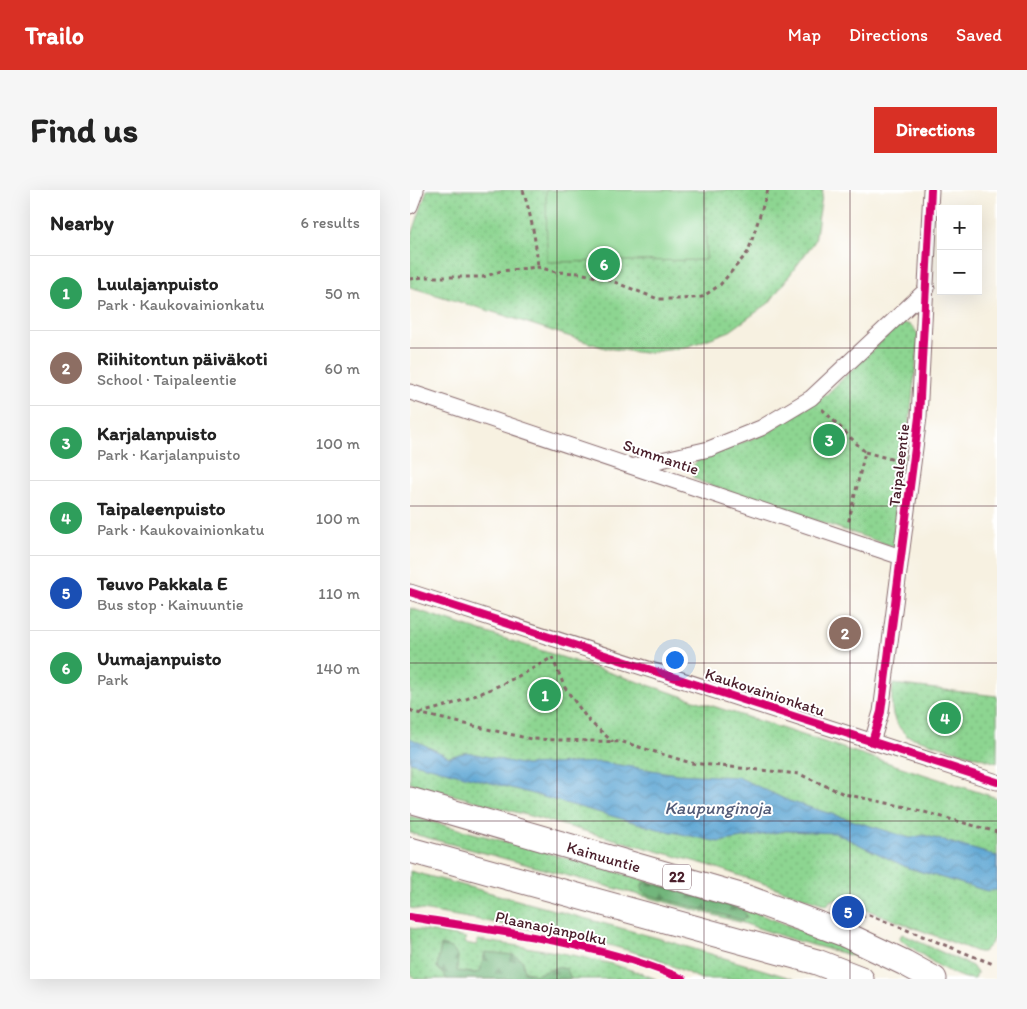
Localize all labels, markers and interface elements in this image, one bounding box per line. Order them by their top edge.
text: Trailo [25,21,84,50]
text: Map [788,24,821,46]
text: Directions [849,24,928,46]
text: Saved [956,24,1002,46]
button: Directions [874,107,997,153]
text: Find us [30,109,138,151]
map controls [937,205,982,295]
button: + [937,205,982,250]
text: Nearby [50,210,114,235]
text: 6 results [300,213,360,232]
pin: 6 [588,245,620,283]
button: − [937,250,982,295]
text: Luulajanpuisto [97,272,219,295]
text: 1 [62,284,70,303]
text: 50 m [325,284,360,303]
text: Park · Kaukovainionkatu [97,295,264,314]
text: Riihitontun päiväkoti [97,347,268,370]
text: 2 [62,359,70,378]
text: 60 m [325,359,360,378]
text: School · Taipaleentie [97,370,237,389]
pin: 3 [813,421,845,459]
text: Karjalanpuisto [97,422,217,445]
street label: Taipaleentie [885,423,913,507]
text: 3 [62,434,70,453]
text: 100 m [316,434,360,453]
street label: Summantie [621,435,701,479]
text: Park · Karjalanpuisto [97,445,240,464]
text: Taipaleenpuisto [97,497,225,520]
text: 4 [61,509,71,528]
text: 100 m [316,509,360,528]
text: Park · Kaukovainionkatu [97,520,264,539]
text: Teuvo Pakkala E [97,572,228,595]
text: 5 [62,584,70,603]
text: 110 m [318,584,360,603]
text: Bus stop · Kainuuntie [97,595,243,614]
pin: 2 [829,614,861,652]
text: Uumajanpuisto [97,647,221,670]
your location [662,647,688,673]
text: 6 [62,659,70,678]
text: 140 m [316,659,360,678]
street label: Kaukovainionkatu [703,664,827,720]
text: Park [97,670,128,689]
pin: 1 [529,676,561,714]
pin: 4 [929,699,961,737]
water label: Kaupunginoja [665,797,772,819]
street label: Kainuuntie [565,837,643,876]
road number: 22 [663,864,691,890]
pin: 5 [832,893,864,931]
street label: Plaanaojanpolku [494,907,609,949]

